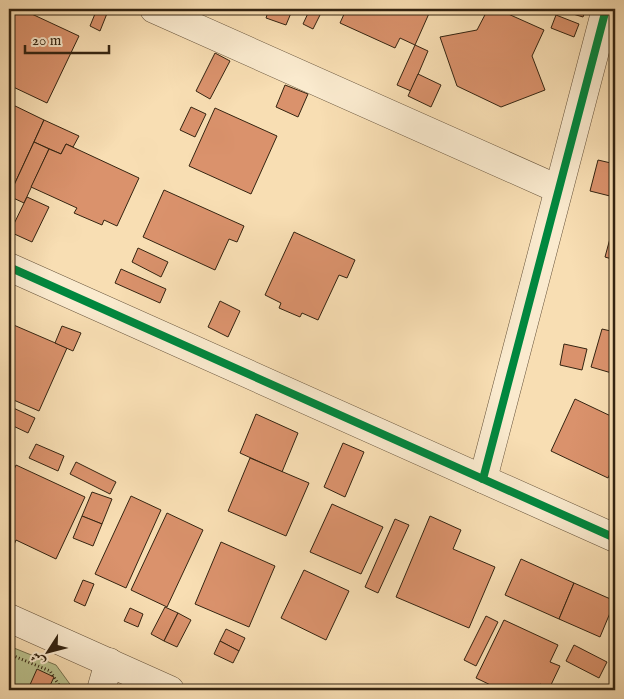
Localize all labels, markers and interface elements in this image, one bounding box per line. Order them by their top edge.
scale bar [25,22,109,54]
text: 20 m [32,31,62,50]
north arrow [22,626,72,676]
text: ش [27,648,50,670]

